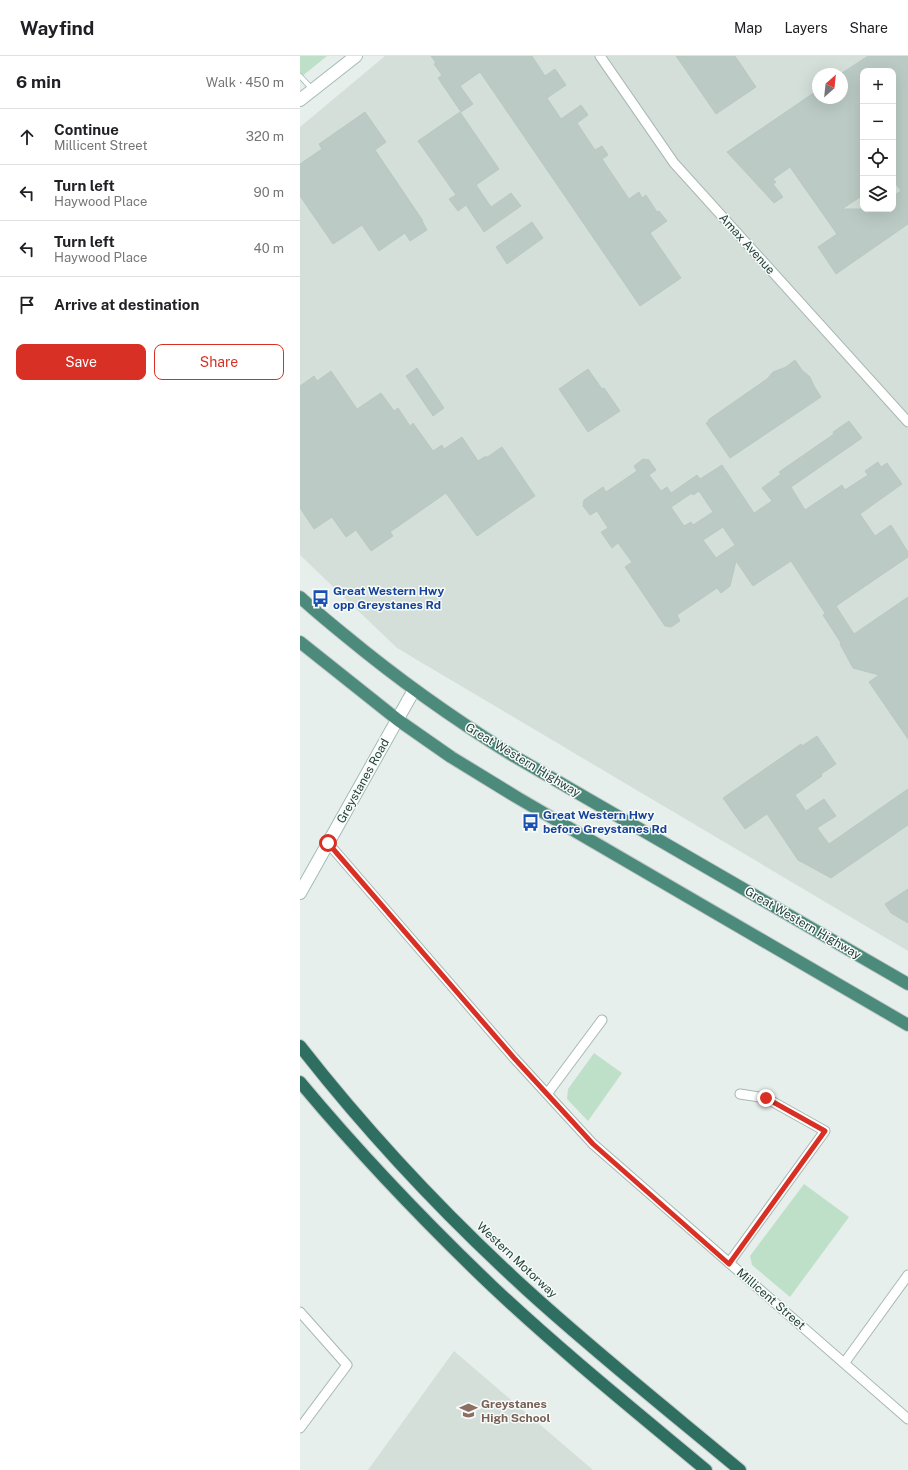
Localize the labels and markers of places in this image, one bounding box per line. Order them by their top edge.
place label: Great Western Hwy opp Greystanes Rd [333,584,445,612]
bus stop icon: Great Western Hwy opp Greystanes Rd [310,588,330,608]
place label: Great Western Hwy before Greystanes Rd [543,808,667,836]
bus stop icon: Great Western Hwy before Greystanes Rd [520,812,540,832]
place label: Greystanes High School [481,1397,550,1425]
school or university icon: Greystanes High School [458,1401,478,1421]

